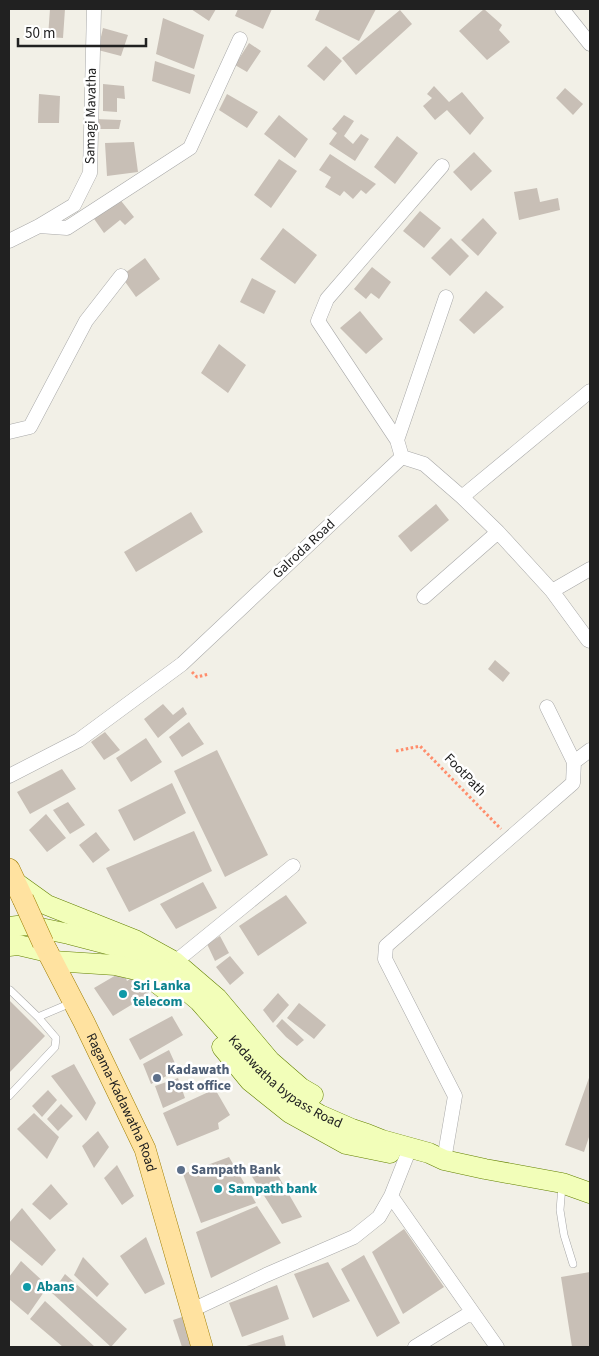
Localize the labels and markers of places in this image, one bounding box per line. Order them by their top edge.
place label: Sri Lanka telecom [133,976,191,1012]
marker: Sri Lanka telecom [117,988,129,1000]
place label: Kadawath Post office [167,1060,231,1096]
marker: Kadawath Post office [151,1072,163,1084]
place label: Sampath Bank [191,1160,281,1180]
marker: Sampath Bank [175,1164,187,1176]
place label: Sampath bank [228,1179,318,1199]
marker: Sampath bank [212,1183,224,1195]
place label: Abans [36,1277,74,1297]
marker: Abans [21,1281,33,1293]

